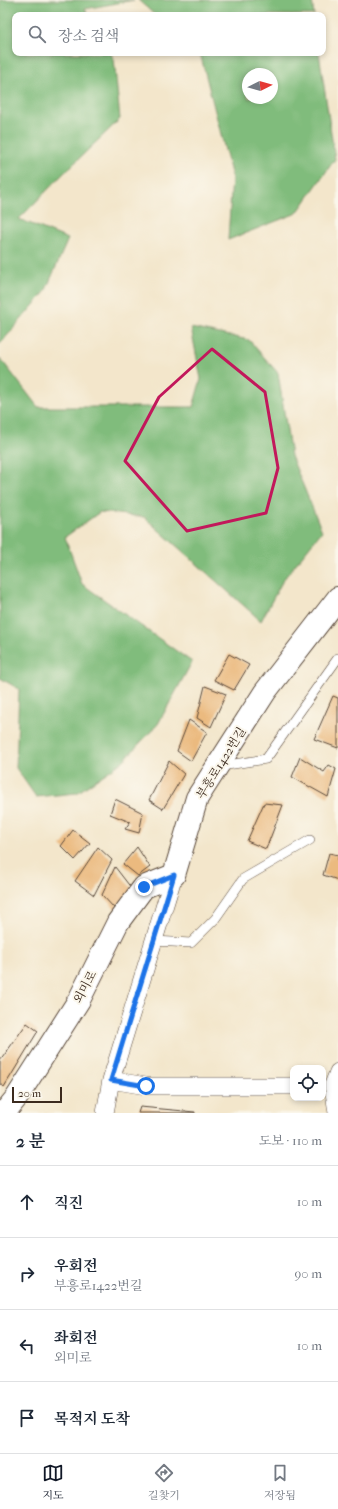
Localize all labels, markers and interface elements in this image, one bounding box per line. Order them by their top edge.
search box [12,12,326,56]
icon: search [26,23,48,45]
text: 장소 검색 [58,27,119,45]
north arrow [242,68,278,104]
street label: 부흥로1422번길 [193,725,249,801]
route end [135,878,153,896]
street label: 외미로 [71,968,100,1006]
map controls [290,1065,326,1101]
button: locate [290,1065,326,1101]
route start [137,1077,155,1095]
scale bar [12,1085,62,1104]
text: 20 m [18,1087,41,1100]
text: 2 분 [16,1131,45,1151]
text: 도보 · 110 m [259,1133,322,1148]
icon: ahead [16,1191,38,1213]
text: 직진 [54,1194,83,1212]
text: 10 m [297,1194,322,1209]
text: 우회전 [54,1257,97,1275]
icon: right [16,1263,38,1285]
text: 90 m [294,1266,322,1281]
text: 부흥로1422번길 [54,1278,142,1293]
text: 좌회전 [54,1329,97,1347]
icon: left [16,1335,38,1357]
text: 10 m [297,1338,322,1353]
text: 외미로 [54,1350,92,1365]
icon: arrive [16,1407,38,1429]
text: 목적지 도착 [54,1410,130,1428]
tab: 지도 [42,1462,64,1502]
tab: 길찾기 [148,1462,180,1502]
tab: 저장됨 [264,1462,296,1502]

